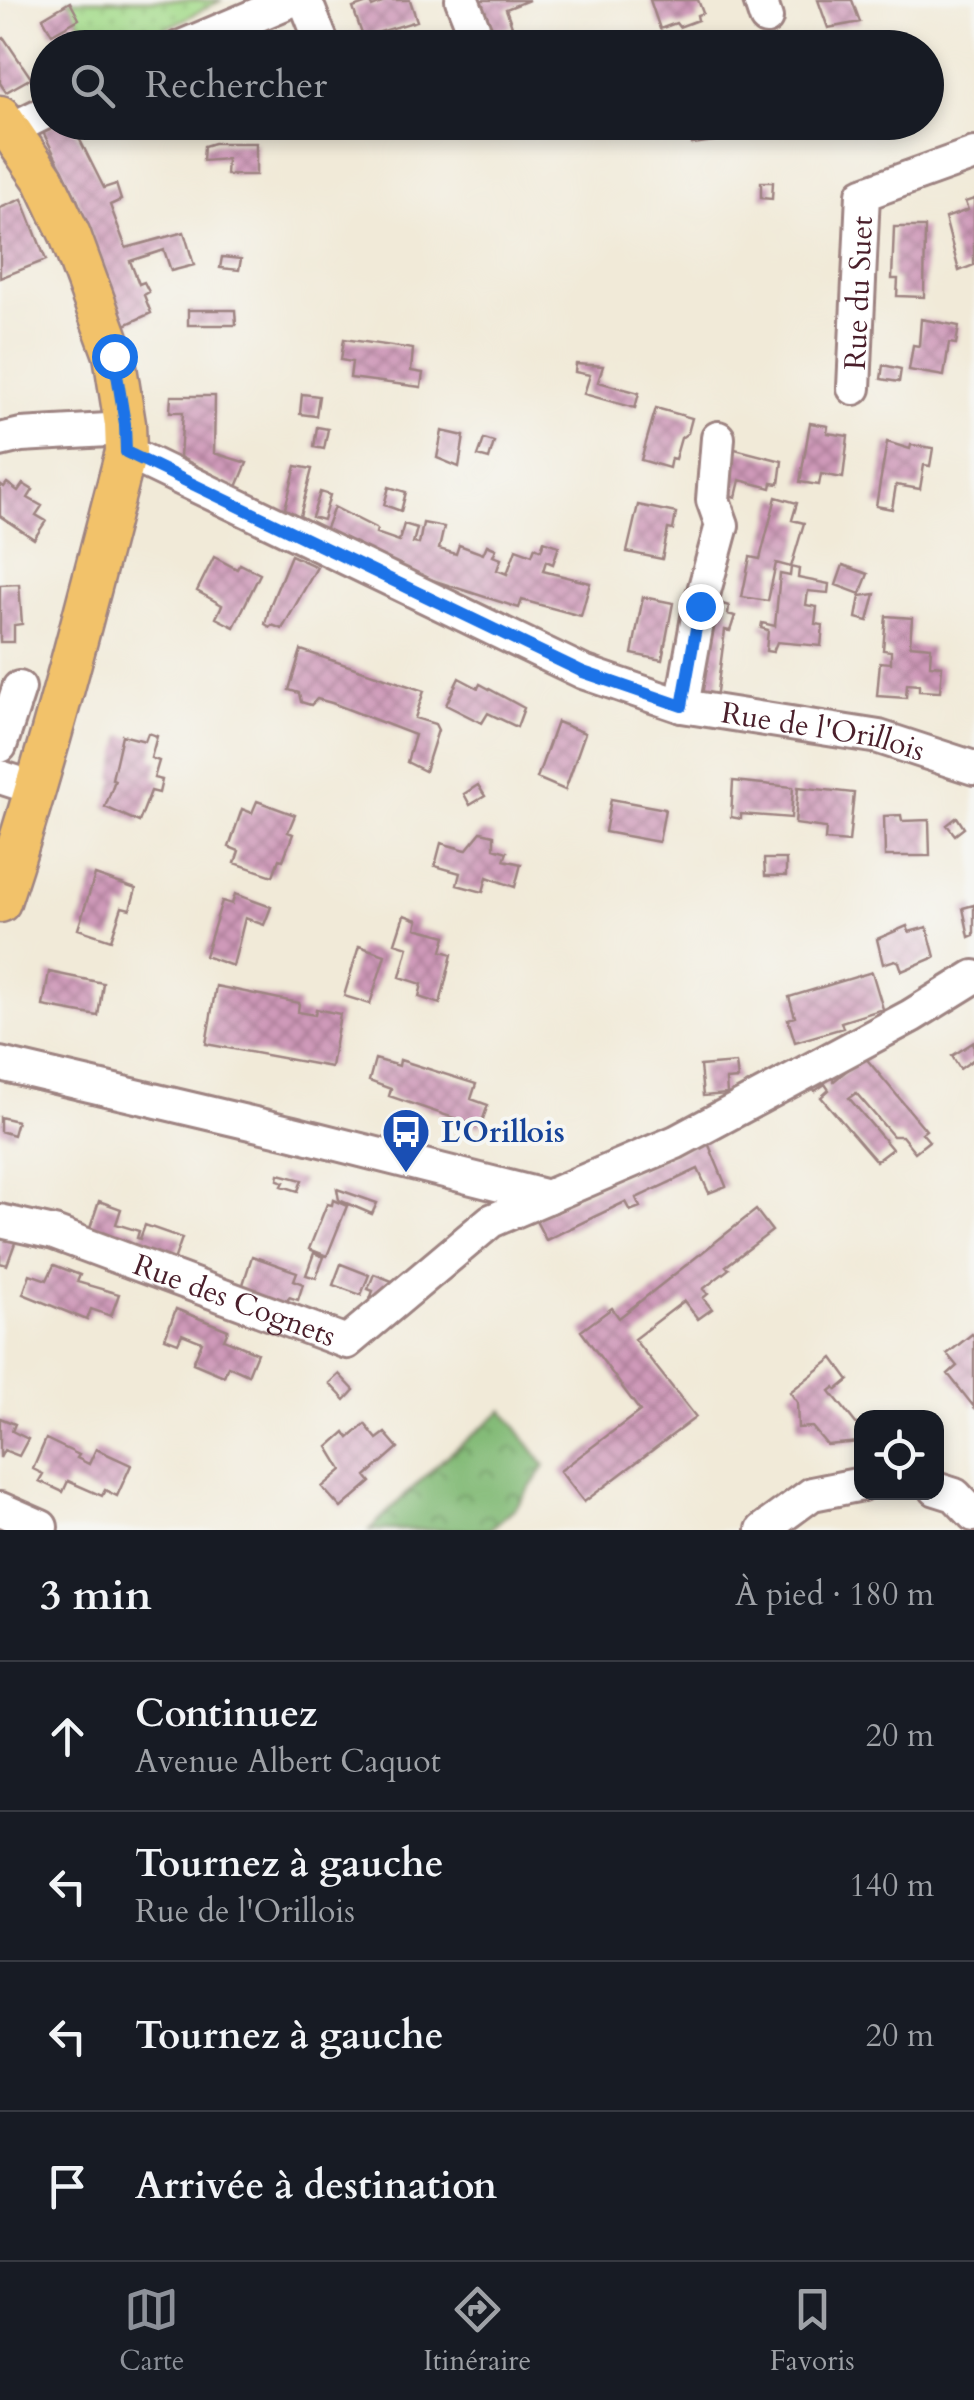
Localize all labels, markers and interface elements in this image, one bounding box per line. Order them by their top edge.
search box [30,30,944,140]
icon: search [65,58,120,113]
text: Rechercher [145,59,327,111]
street label: Rue du Suet [835,215,883,371]
route start [92,334,138,380]
route end [678,584,724,630]
street label: Rue de l'Orillois [718,692,930,772]
bus stop icon: L'Orillois [380,1106,432,1174]
place label: L'Orillois [441,1112,565,1153]
street label: Rue des Cognets [128,1244,341,1357]
map controls [854,1410,944,1500]
button: locate [854,1410,944,1500]
text: 3 min [40,1567,152,1624]
text: À pied · 180 m [735,1573,934,1617]
text: Continuez [135,1688,318,1740]
icon: ahead [40,1709,95,1764]
text: 20 m [866,1714,934,1758]
text: Avenue Albert Caquot [135,1740,441,1784]
text: Tournez à gauche [135,1838,444,1890]
icon: left [40,1859,95,1914]
text: 140 m [849,1864,934,1908]
text: Rue de l'Orillois [135,1890,355,1934]
icon: left [40,2009,95,2064]
text: Tournez à gauche [135,2010,444,2062]
text: 20 m [866,2014,934,2058]
icon: arrive [40,2159,95,2214]
text: Arrivée à destination [135,2160,497,2212]
tab: Carte [119,2282,185,2380]
tab: Itinéraire [423,2282,531,2380]
tab: Favoris [770,2282,855,2380]

